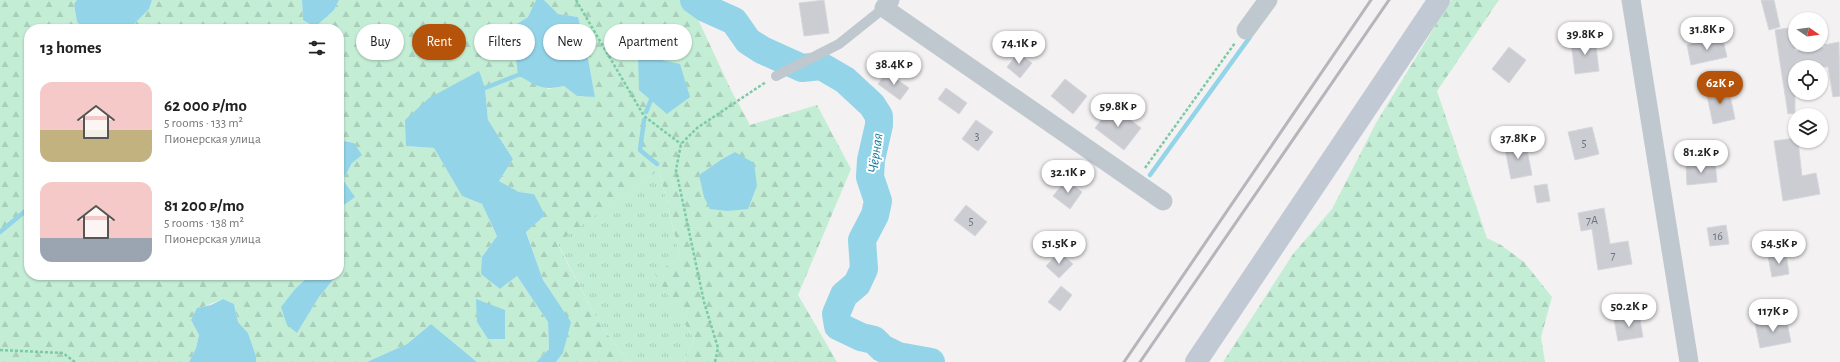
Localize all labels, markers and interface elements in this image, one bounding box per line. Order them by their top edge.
north arrow [1788,12,1828,52]
map controls [1788,12,1828,148]
pin: 31.8K ₽ [1670,17,1744,51]
pin: 39.8K ₽ [1548,22,1622,56]
text: 31.8K ₽ [1689,23,1725,36]
chip: Buy [356,24,404,60]
chip: Rent [412,24,466,60]
chip: Filters [474,24,535,60]
chip: New [543,24,596,60]
chip: Apartment [604,24,692,60]
text: 39.8K ₽ [1567,28,1603,41]
pin: 74.1K ₽ [982,31,1056,65]
icon: filters [306,37,328,59]
text: 74.1K ₽ [1001,37,1037,50]
text: 13 homes [40,39,102,56]
pin: 38.4K ₽ [857,52,931,86]
text: 38.4K ₽ [875,58,913,71]
button: locate [1788,60,1828,100]
pin: 62K ₽ [1692,71,1748,105]
text: 62K ₽ [1706,77,1734,90]
pin: 59.8K ₽ [1081,94,1155,128]
text: 62 000 ₽/mo [164,97,247,114]
icon: home [72,98,120,146]
text: 59.8K ₽ [1100,100,1136,113]
button: layers [1788,108,1828,148]
text: 5 rooms · 133 m² [164,117,243,130]
pin: 37.8K ₽ [1481,126,1555,160]
house number: 3 [975,130,980,142]
water label: Чёрная [865,132,886,174]
text: 37.8K ₽ [1500,132,1536,145]
text: Пионерская улица [164,133,261,146]
house number: 5 [1581,137,1587,149]
pin: 81.2K ₽ [1664,140,1738,174]
text: 81.2K ₽ [1683,146,1719,159]
pin: 32.1K ₽ [1031,160,1105,194]
text: 32.1K ₽ [1050,166,1086,179]
text: 81 200 ₽/mo [164,197,244,214]
icon: home [72,198,120,246]
house number: 7А [1586,214,1598,226]
house number: 5 [968,215,974,227]
text: 5 rooms · 138 m² [164,217,244,230]
house number: 16 [1713,230,1723,242]
pin: 51.5K ₽ [1022,231,1096,265]
pin: 54.5K ₽ [1742,231,1816,265]
text: Пионерская улица [164,233,261,246]
text: 51.5K ₽ [1042,237,1076,250]
text: 54.5K ₽ [1761,237,1797,250]
house number: 7 [1610,249,1616,261]
pin: 50.2K ₽ [1592,294,1666,328]
pin: 117K ₽ [1740,299,1806,333]
text: 50.2K ₽ [1610,300,1648,313]
text: 117K ₽ [1758,305,1788,318]

